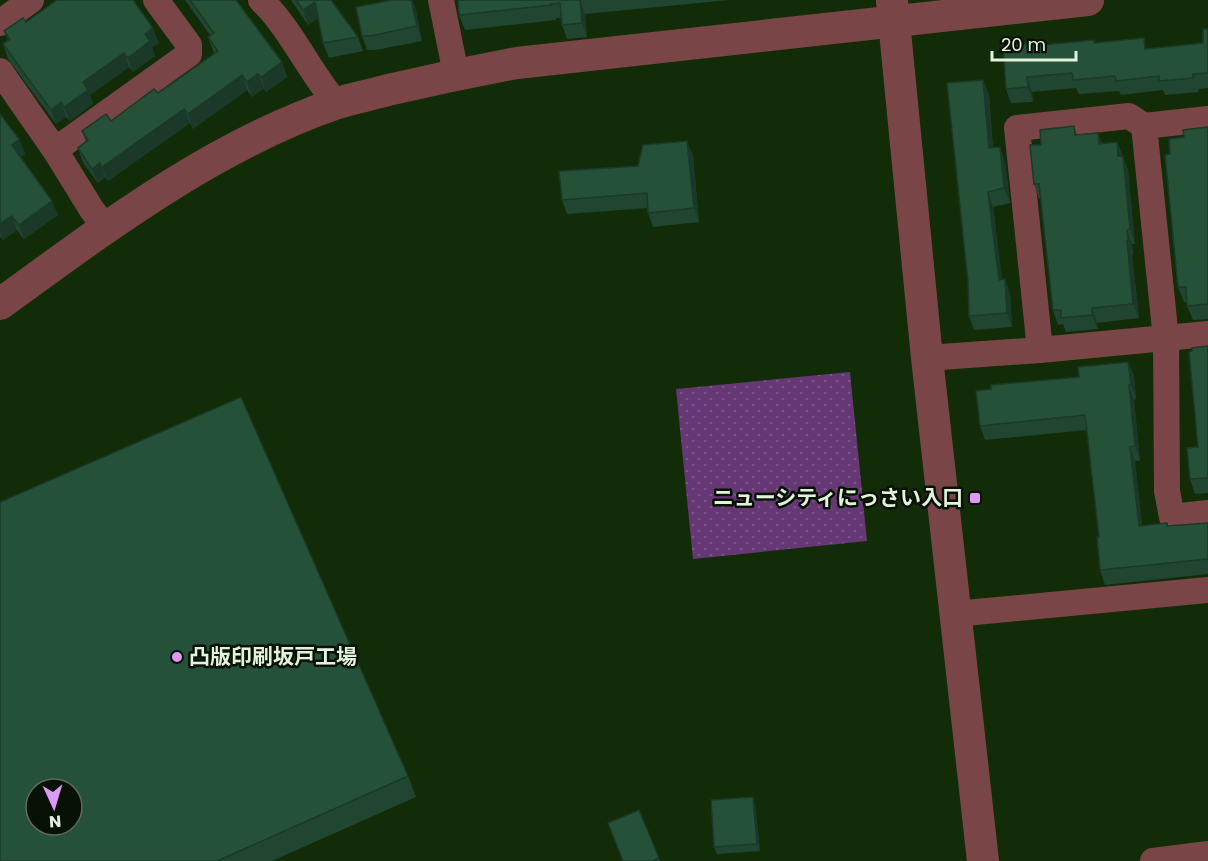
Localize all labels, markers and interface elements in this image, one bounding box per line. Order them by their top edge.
scale bar [992,24,1076,62]
text: 20 m [1001,32,1046,57]
place label: ニューシティにっさい入口 [713,483,963,512]
marker: ニューシティにっさい入口 [968,491,982,505]
place label: 凸版印刷坂戸工場 [189,642,357,671]
marker: 凸版印刷坂戸工場 [170,650,184,664]
north arrow [24,777,84,837]
text: N [48,810,62,833]

